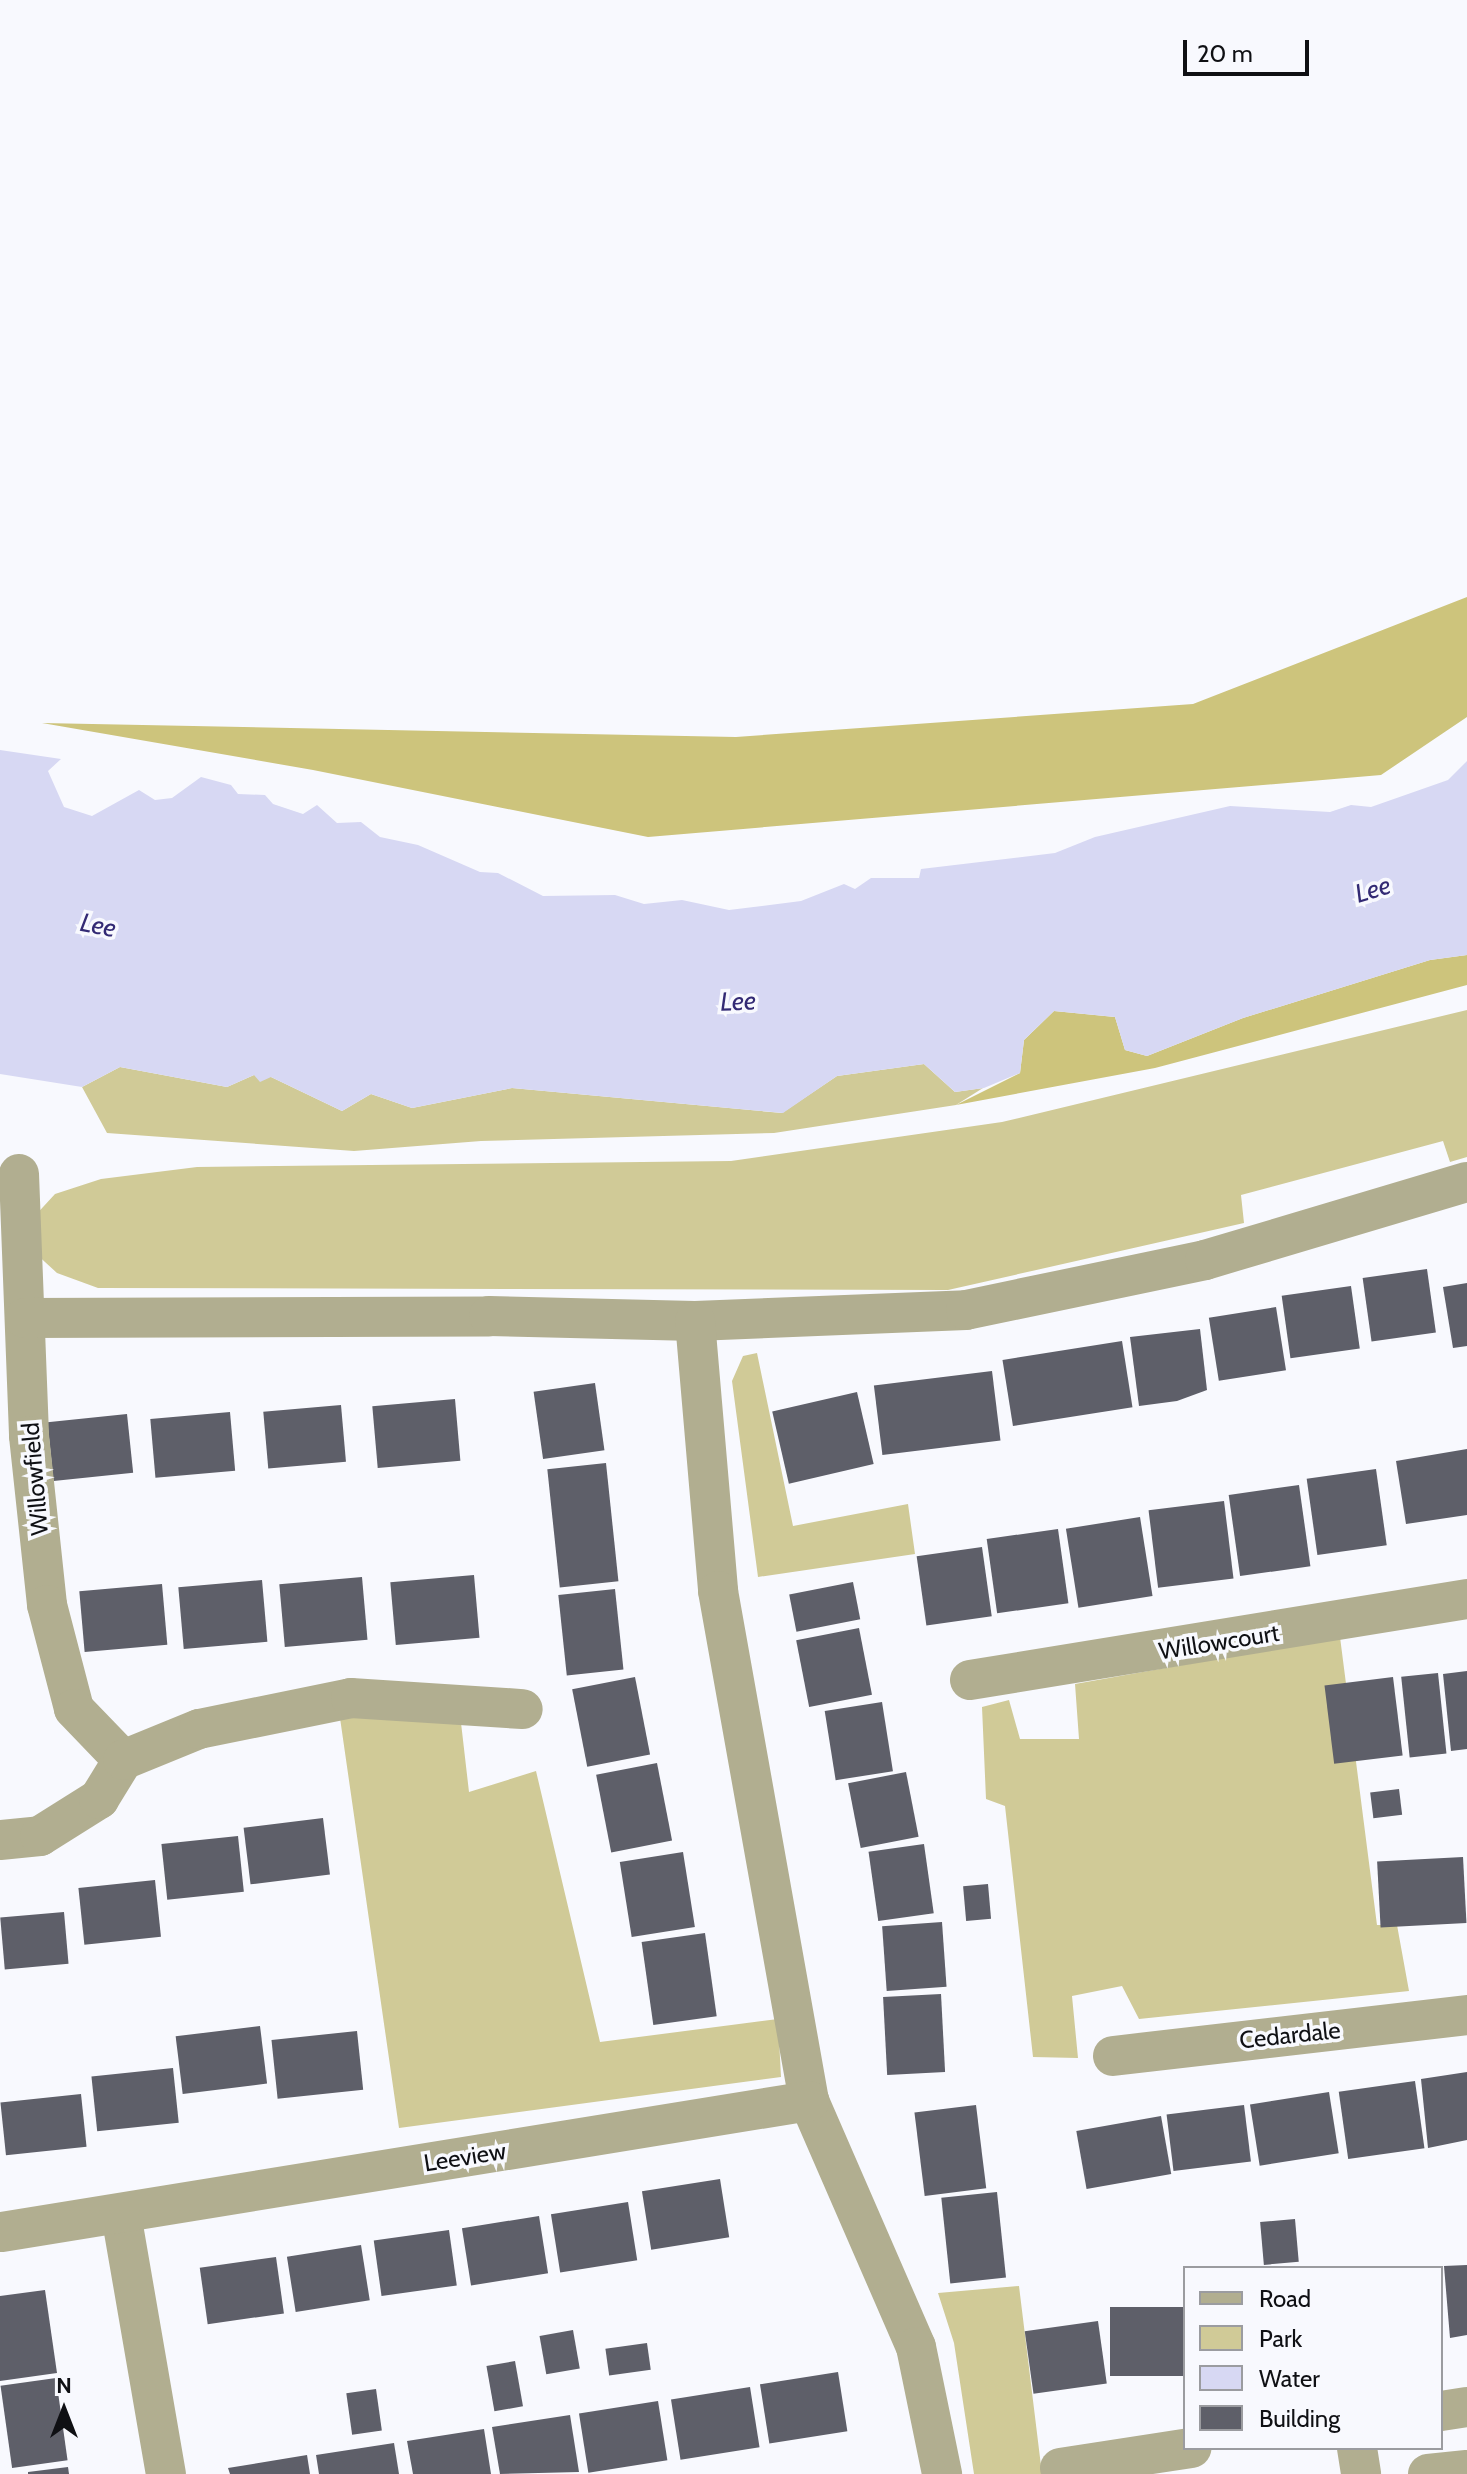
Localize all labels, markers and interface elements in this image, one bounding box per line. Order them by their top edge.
scale bar [1187,24,1313,74]
text: 20 m [1197,39,1253,68]
water label: Lee [1351,870,1395,910]
water label: Lee [78,907,118,945]
water label: Lee [720,986,756,1018]
street label: Willowfield [16,1421,54,1537]
street label: Willowcourt [1157,1618,1281,1666]
street label: Cedardale [1238,2015,1342,2055]
street label: Leeview [422,2136,508,2178]
legend [1183,2266,1443,2450]
text: Road [1259,2284,1311,2313]
text: Park [1259,2324,1302,2353]
text: Water [1259,2364,1320,2393]
north arrow [24,2370,104,2450]
text: N [56,2372,72,2399]
text: Building [1259,2404,1340,2433]

